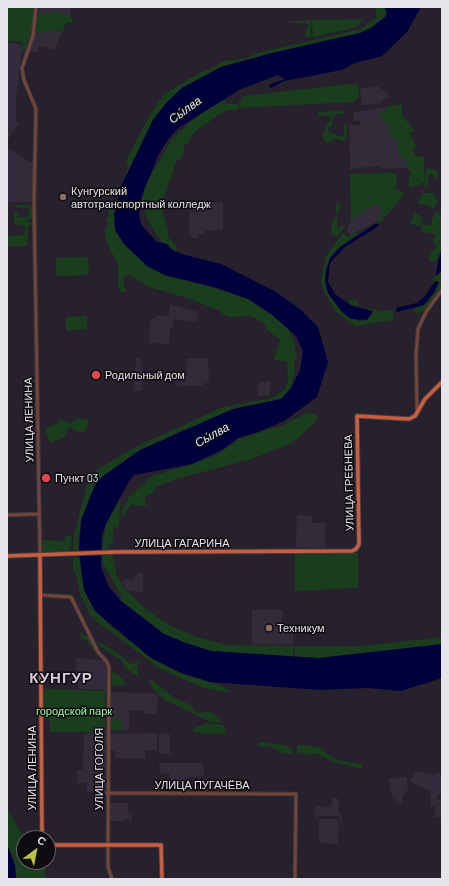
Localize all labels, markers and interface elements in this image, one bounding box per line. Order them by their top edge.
water label: Сы́лва [166,93,204,127]
place label: Кунгурский автотранспортный колледж [71,184,211,210]
marker: Кунгурский автотранспортный колледж [58,192,68,202]
place label: Родильный дом [105,368,185,382]
marker: Родильный дом [90,369,102,381]
street label: УЛИЦА ЛЕНИНА [22,377,36,463]
water label: Сы́лва [192,420,232,450]
street label: УЛИЦА ГРЕБНЕВА [342,434,356,532]
place label: Пункт 03 [55,471,99,485]
marker: Пункт 03 [40,472,52,484]
street label: УЛИЦА ГАГАРИНА [134,536,230,550]
place label: Техникум [277,621,325,635]
marker: Техникум [264,623,274,633]
district label: КУНГУР [29,669,93,687]
park label: городской парк [36,704,112,718]
street label: УЛИЦА ЛЕНИНА [25,725,39,811]
street label: УЛИЦА ГОГОЛЯ [92,728,106,810]
street label: УЛИЦА ПУГАЧЁВА [155,778,249,792]
north arrow [16,830,56,870]
text: С [35,833,49,848]

